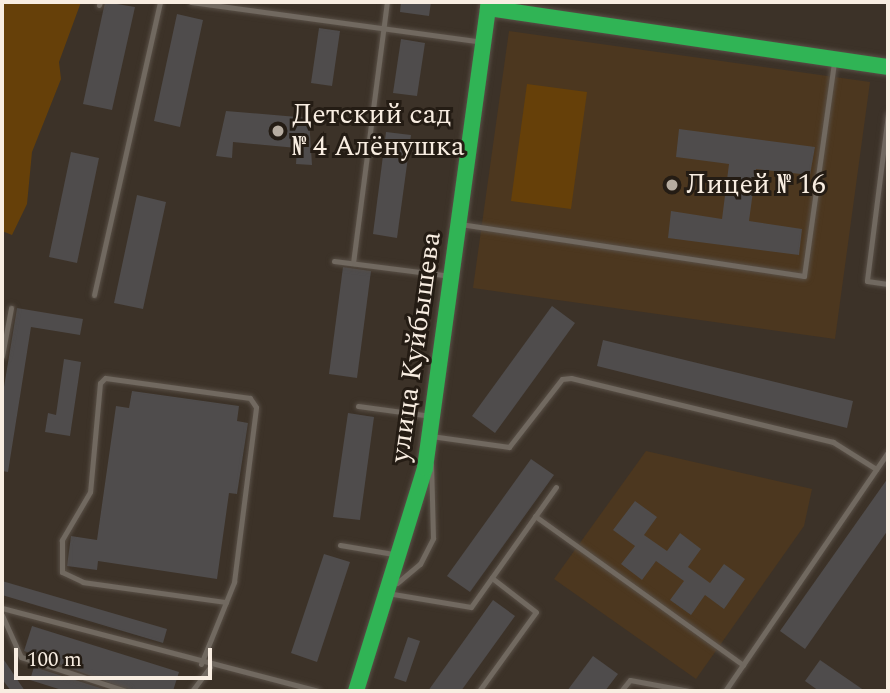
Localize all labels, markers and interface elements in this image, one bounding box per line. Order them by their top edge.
place label: Детский сад № 4 Алёнушка [292,98,465,164]
marker: Детский сад № 4 Алёнушка [270,123,286,139]
place label: Лицей № 16 [686,168,826,202]
marker: Лицей № 16 [664,177,680,193]
street label: улица Куйбышева [383,230,449,464]
scale bar [18,634,215,678]
text: 100 m [27,644,82,676]

